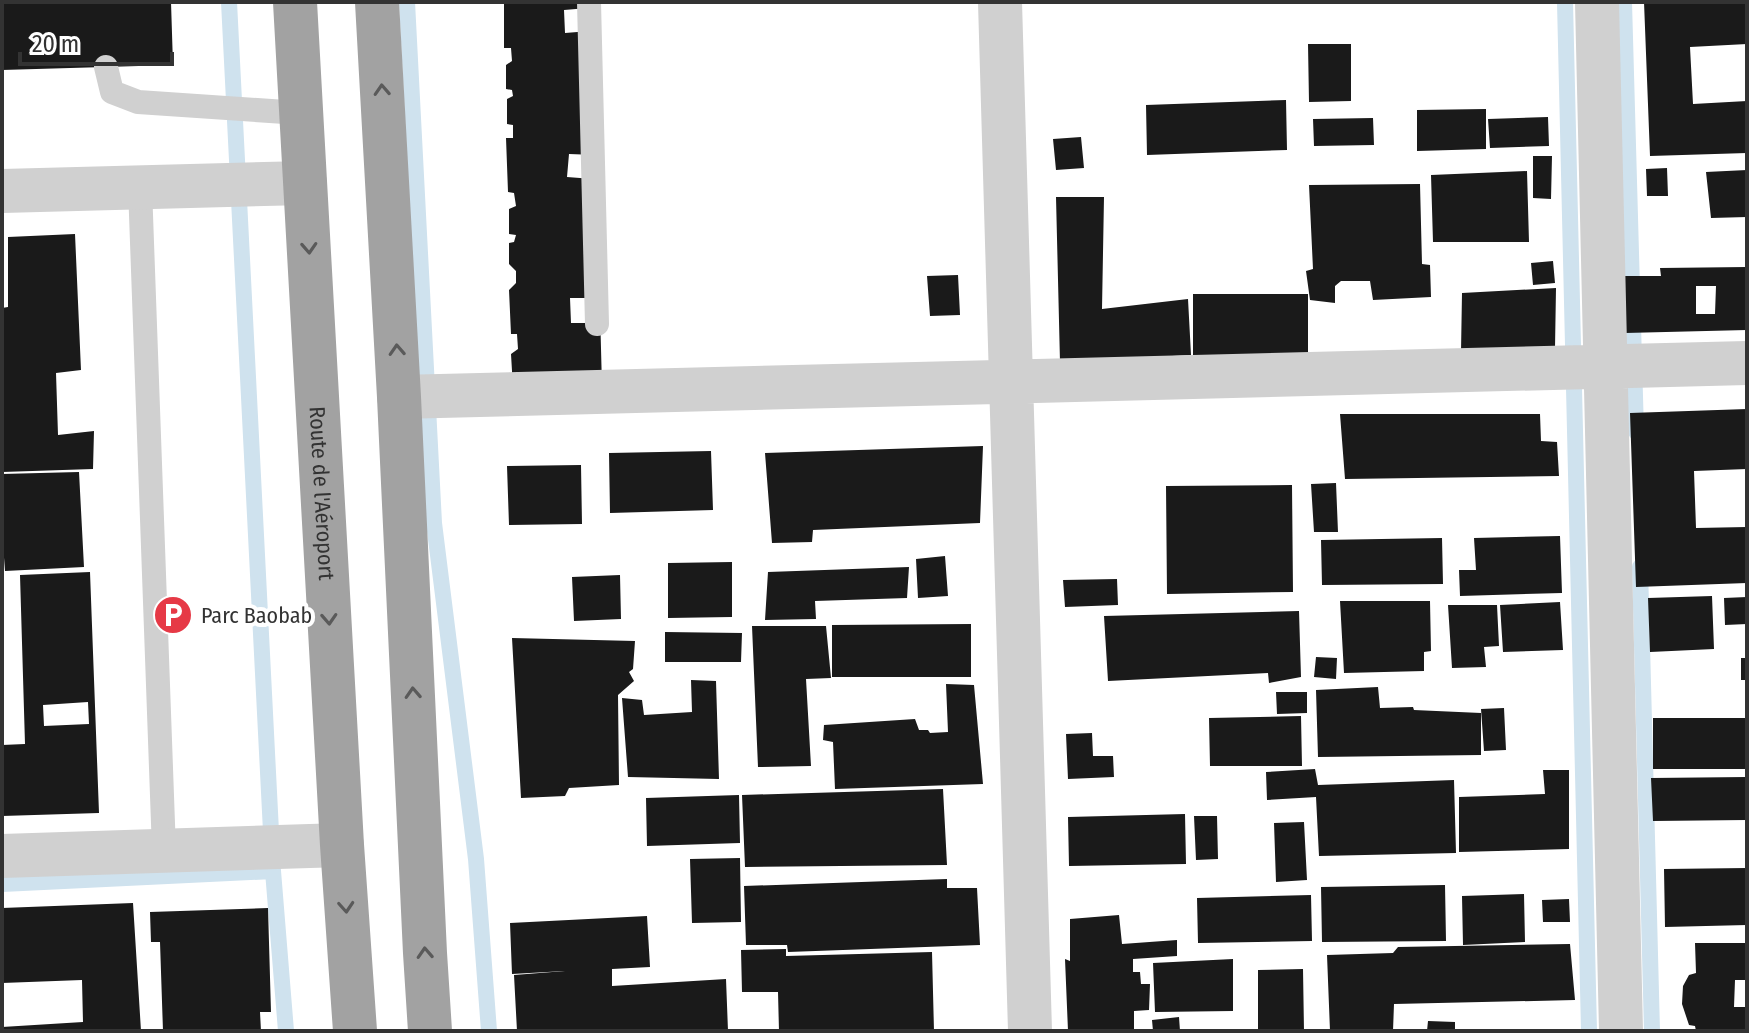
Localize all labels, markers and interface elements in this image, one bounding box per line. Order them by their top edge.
scale bar [20,16,172,66]
text: 20 m [32,30,79,58]
one-way arrow [374,83,391,96]
one-way arrow [300,242,317,255]
one-way arrow [388,343,405,356]
street label: Route de l'Aéroport [304,406,340,582]
parking icon: Parc Baobab [152,594,194,636]
place label: Parc Baobab [201,602,312,629]
one-way arrow [321,613,338,626]
one-way arrow [404,686,421,699]
one-way arrow [337,900,354,913]
one-way arrow [417,946,434,959]

